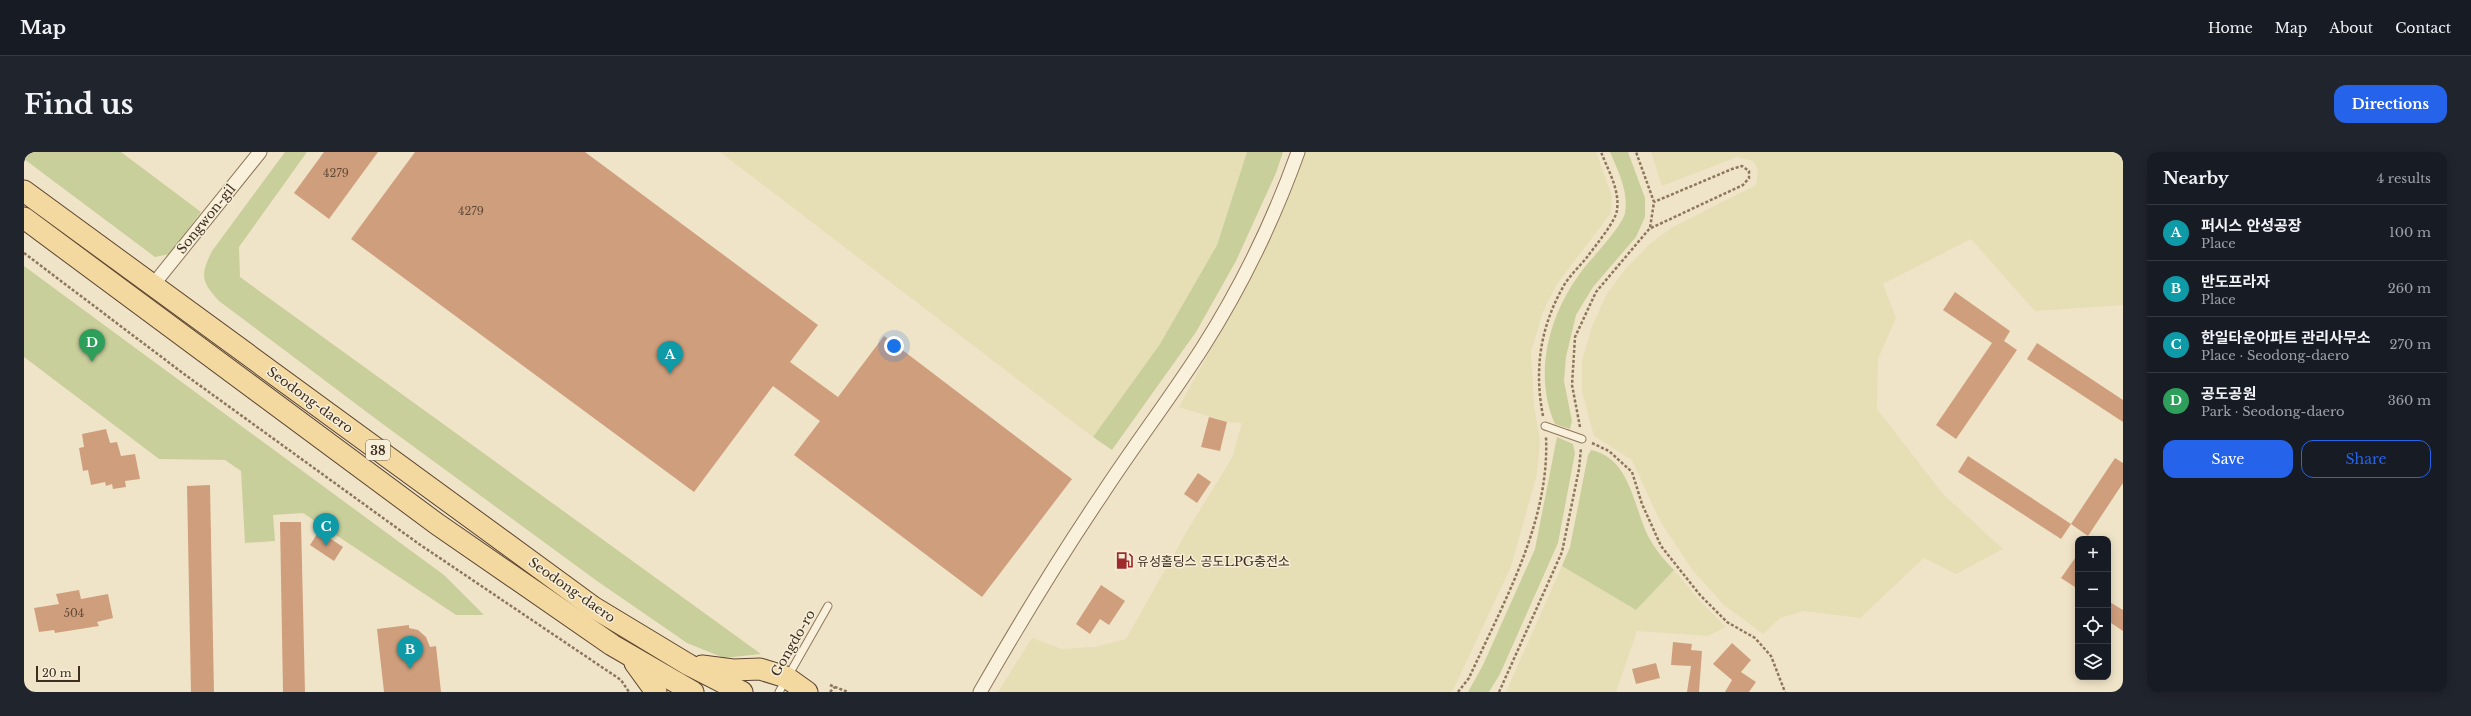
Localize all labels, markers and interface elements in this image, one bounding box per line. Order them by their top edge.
text: Map [20,16,66,39]
text: Home [2208,19,2253,37]
text: Map [2275,19,2307,37]
text: About [2329,19,2373,37]
text: Contact [2395,19,2451,37]
button: Directions [2334,85,2447,123]
text: Find us [24,87,134,122]
house number: 4279 [323,166,349,180]
text: Nearby [2163,168,2229,189]
text: 4 results [2377,170,2431,187]
street label: Songwon-gil [173,181,239,257]
house number: 4279 [458,204,484,218]
text: 퍼시스 안성공장 [2201,216,2302,235]
text: A [2171,224,2181,241]
text: 100 m [2389,224,2431,241]
text: Place [2201,235,2236,252]
text: 반도프라자 [2201,272,2270,291]
text: B [2171,280,2181,297]
text: 260 m [2388,280,2431,297]
text: Place [2201,291,2236,308]
text: 한일타운아파트 관리사무소 [2201,328,2371,347]
pin: D [79,329,105,362]
your location [884,336,904,356]
text: C [2171,336,2181,353]
text: 270 m [2390,336,2431,353]
pin: A [657,341,683,374]
text: Place · Seodong-daero [2201,347,2349,364]
street label: Seodong-daero [264,363,356,437]
text: 공도공원 [2201,384,2256,403]
text: D [2170,392,2182,409]
text: 360 m [2388,392,2431,409]
text: Park · Seodong-daero [2201,403,2345,420]
road number: 38 [366,440,390,460]
button: Save [2163,440,2293,478]
button: Share [2301,440,2431,478]
pin: C [313,513,339,546]
map controls [2075,536,2111,680]
button: + [2075,536,2111,572]
fuel station icon: 유성홀딩스 공도LPG충전소 [1114,551,1134,571]
place label: 유성홀딩스 공도LPG충전소 [1137,553,1290,570]
street label: Seodong-daero [525,554,619,626]
button: − [2075,572,2111,608]
house number: 504 [64,606,84,620]
street label: Gongdo-ro [767,607,819,679]
button: locate [2075,608,2111,644]
pin: B [397,636,423,669]
button: layers [2075,644,2111,680]
scale bar [36,664,80,683]
text: 20 m [42,666,72,680]

